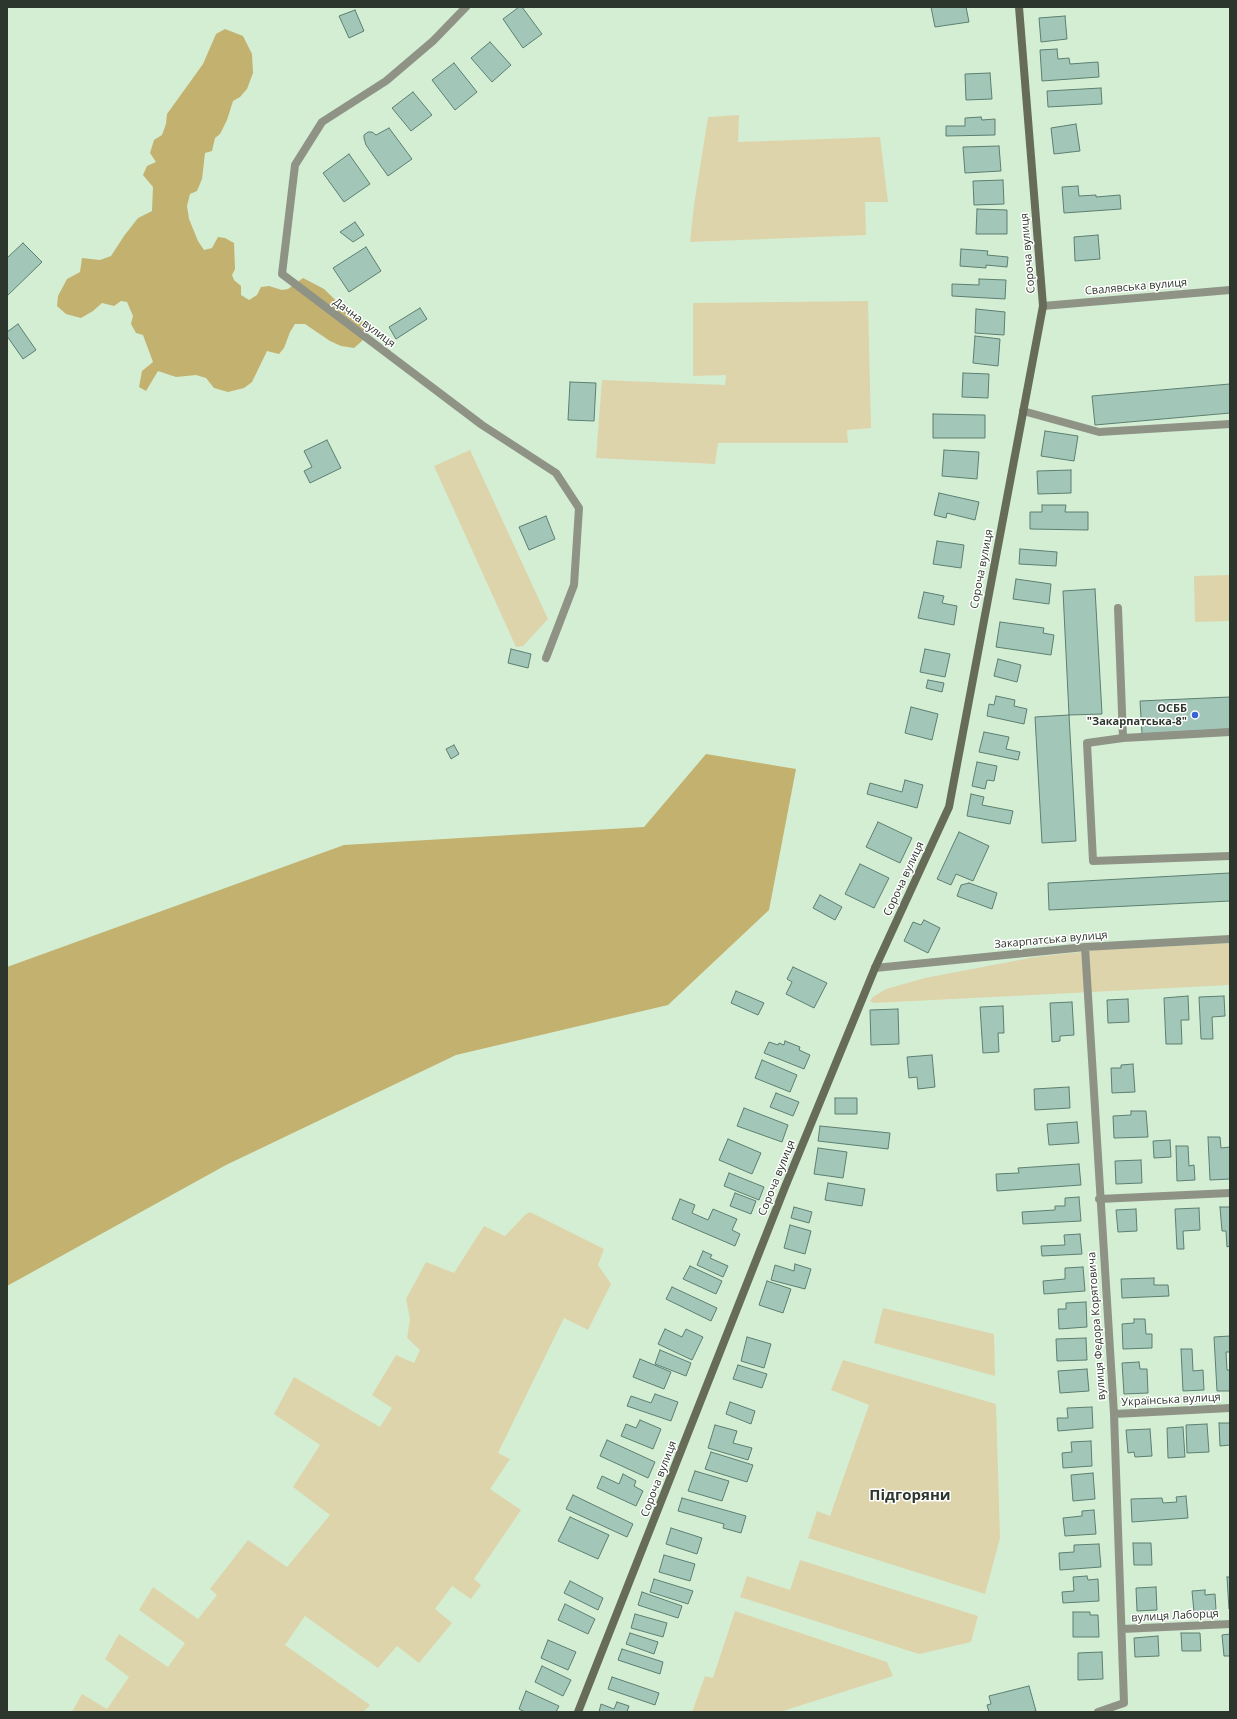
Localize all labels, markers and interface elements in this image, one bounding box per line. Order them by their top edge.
street label: Сороча вулиця [1018,212,1038,294]
street label: Свалявська вулиця [1084,276,1188,298]
street label: Дачна вулиця [330,295,398,351]
street label: Сороча вулиця [968,528,996,610]
place label: ОСББ "Закарпатська-8" [1087,702,1187,728]
marker: ОСББ "Закарпатська-8" [1190,710,1200,720]
street label: Сороча вулиця [881,840,927,918]
street label: Закарпатська вулиця [994,928,1108,952]
street label: Сороча вулиця [756,1138,798,1218]
street label: вулиця Федора Корятовича [1085,1251,1109,1401]
street label: Українська вулиця [1121,1391,1221,1409]
street label: Сороча вулиця [638,1439,680,1519]
district label: Підгоряни [869,1487,951,1505]
street label: вулиця Лаборця [1131,1607,1219,1625]

